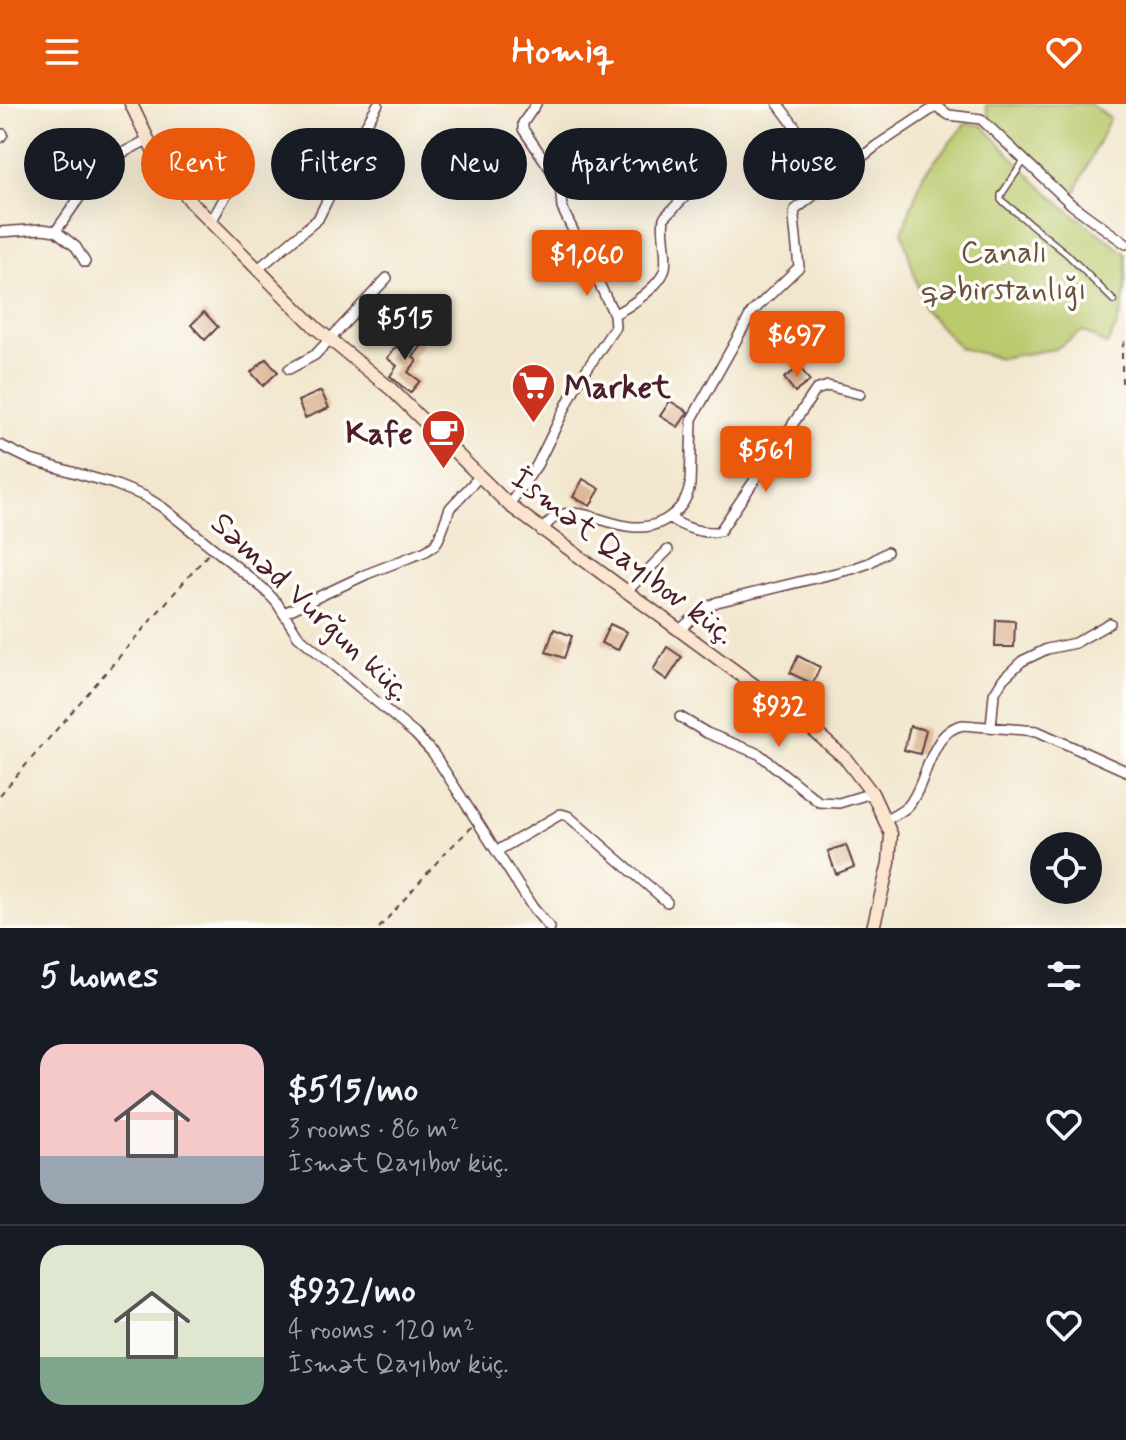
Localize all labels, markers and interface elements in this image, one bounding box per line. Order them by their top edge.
text: Homiq [511,29,615,76]
icon: menu [40,30,84,74]
icon: heart [1042,30,1086,74]
chip: Buy [24,128,125,200]
chip: Rent [141,128,255,200]
chip: Filters [271,128,405,200]
chip: New [421,128,527,200]
chip: Apartment [543,128,727,200]
chip: House [743,128,865,200]
pin: $1,060 [522,230,652,298]
park label: Canalı qəbirstanlığı [921,232,1087,311]
text: $1,060 [550,239,624,273]
pin: $515 [358,294,452,362]
text: $515 [377,303,433,337]
pin: $697 [750,311,844,379]
text: $697 [768,320,826,354]
supermarket icon: Market [509,362,557,425]
place label: Market [564,367,672,409]
cafe icon: Kafe [420,408,468,471]
place label: Kafe [345,413,413,455]
pin: $561 [719,426,813,494]
text: $561 [738,435,794,469]
street label: İsmət Qayıbov küç. [502,458,744,655]
street label: Səməd Vurğun küç. [201,503,420,712]
pin: $932 [732,681,826,749]
text: $932 [752,690,806,724]
map controls [1030,832,1102,904]
button: locate [1030,832,1102,904]
text: 5 homes [40,954,158,999]
icon: filters [1042,954,1086,998]
text: $515/mo [288,1068,418,1113]
icon: home [104,1076,200,1172]
icon: heart [1042,1102,1086,1146]
text: 3 rooms · 86 m² [288,1113,459,1147]
text: İsmət Qayıbov küç. [288,1147,509,1181]
text: $932/mo [288,1269,416,1314]
icon: home [104,1277,200,1373]
icon: heart [1042,1303,1086,1347]
text: 4 rooms · 120 m² [288,1314,475,1348]
text: İsmət Qayıbov küç. [288,1348,509,1382]

